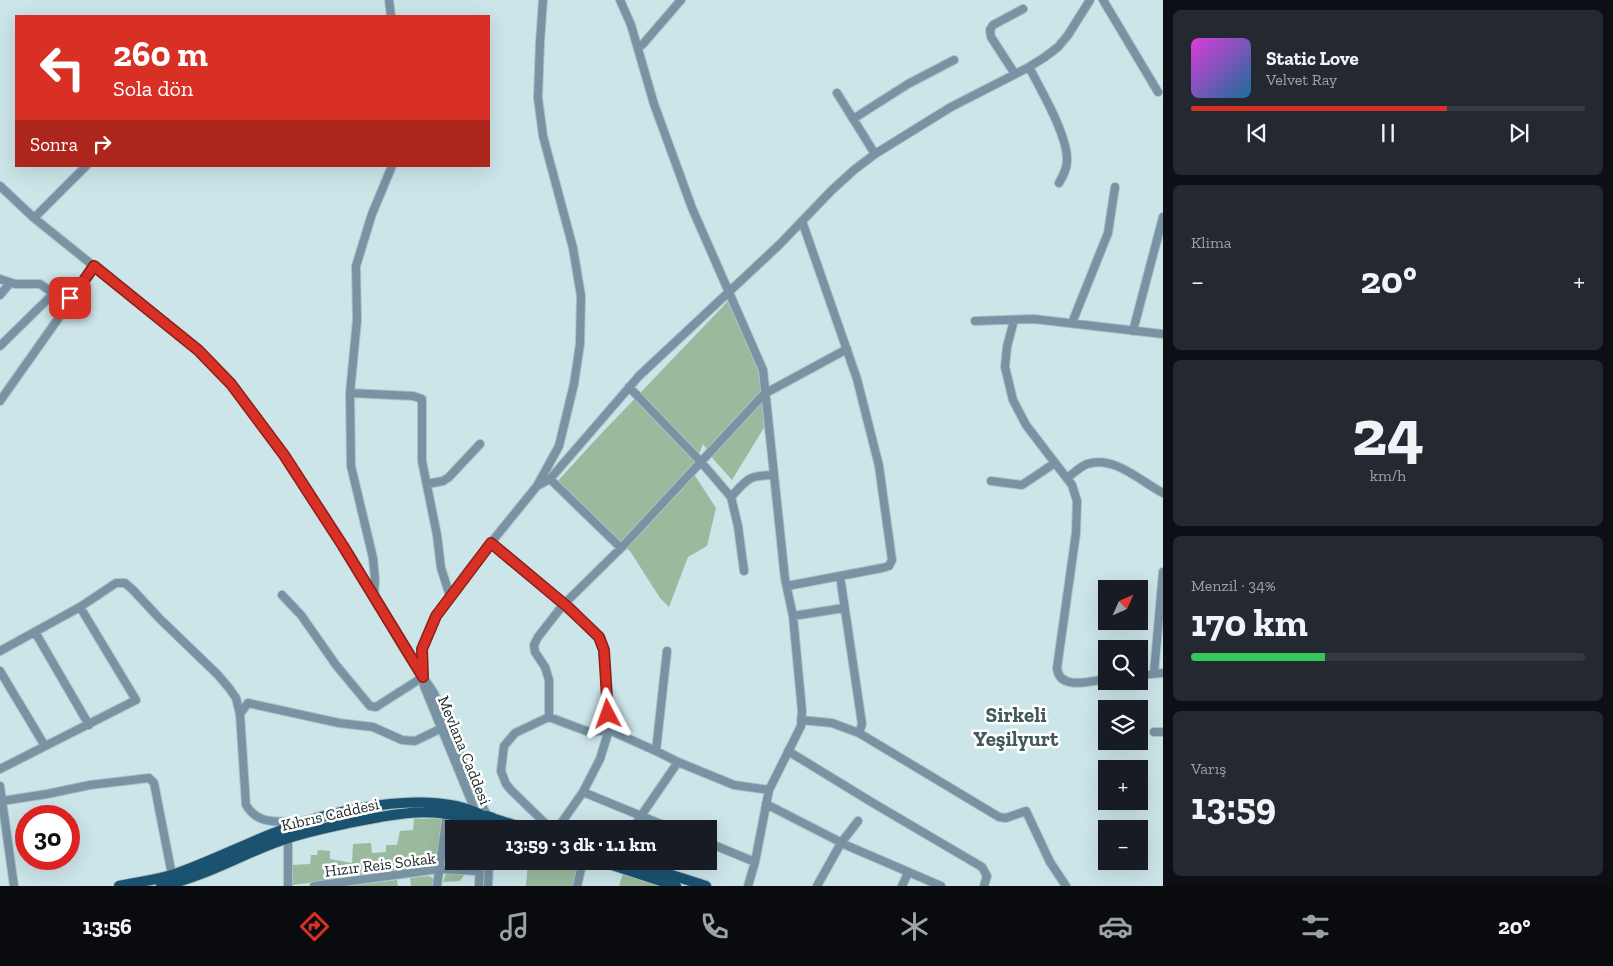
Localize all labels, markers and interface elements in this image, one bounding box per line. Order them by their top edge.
text: 260 m [113,33,208,75]
icon: left [30,35,95,100]
text: Static Love [1266,47,1359,70]
text: Velvet Ray [1266,70,1337,89]
text: Sola dön [113,75,193,102]
icon: previous [1243,119,1271,147]
icon: pause [1374,119,1402,147]
icon: next [1505,119,1533,147]
icon: right [88,130,116,158]
text: Sonra [30,133,78,156]
text: Klima [1191,233,1232,252]
text: 20° [1361,257,1417,303]
text: − [1191,265,1204,298]
text: + [1573,265,1585,298]
pin [49,277,91,319]
icon: arrive [56,284,84,312]
text: 24 [1352,394,1424,472]
text: km/h [1370,466,1406,485]
text: Menzil · 34% [1191,576,1276,595]
north arrow [1098,580,1148,630]
map controls [1098,580,1148,870]
text: 170 km [1191,600,1308,646]
button: search [1098,640,1148,690]
position arrow [581,687,633,739]
street label: Mevlana Caddesi [434,693,495,808]
button: layers [1098,700,1148,750]
district label: Sirkeli Yeşilyurt [974,702,1059,751]
text: Varış [1191,759,1226,778]
button: + [1098,760,1148,810]
text: 13:59 [1191,783,1276,829]
street label: Kıbrıs Caddesi [279,794,381,835]
speed limit sign: 30 [15,805,80,870]
button: − [1098,820,1148,870]
text: 13:59 · 3 dk · 1.1 km [506,833,656,856]
street label: Hızır Reis Sokak [323,848,437,881]
icon: directions [297,909,332,944]
icon: music [497,909,532,944]
icon: phone [697,909,732,944]
icon: climate [897,909,932,944]
icon: car [1098,909,1133,944]
icon: filters [1298,909,1333,944]
text: 13:56 [83,913,132,940]
text: 20° [1498,913,1530,940]

